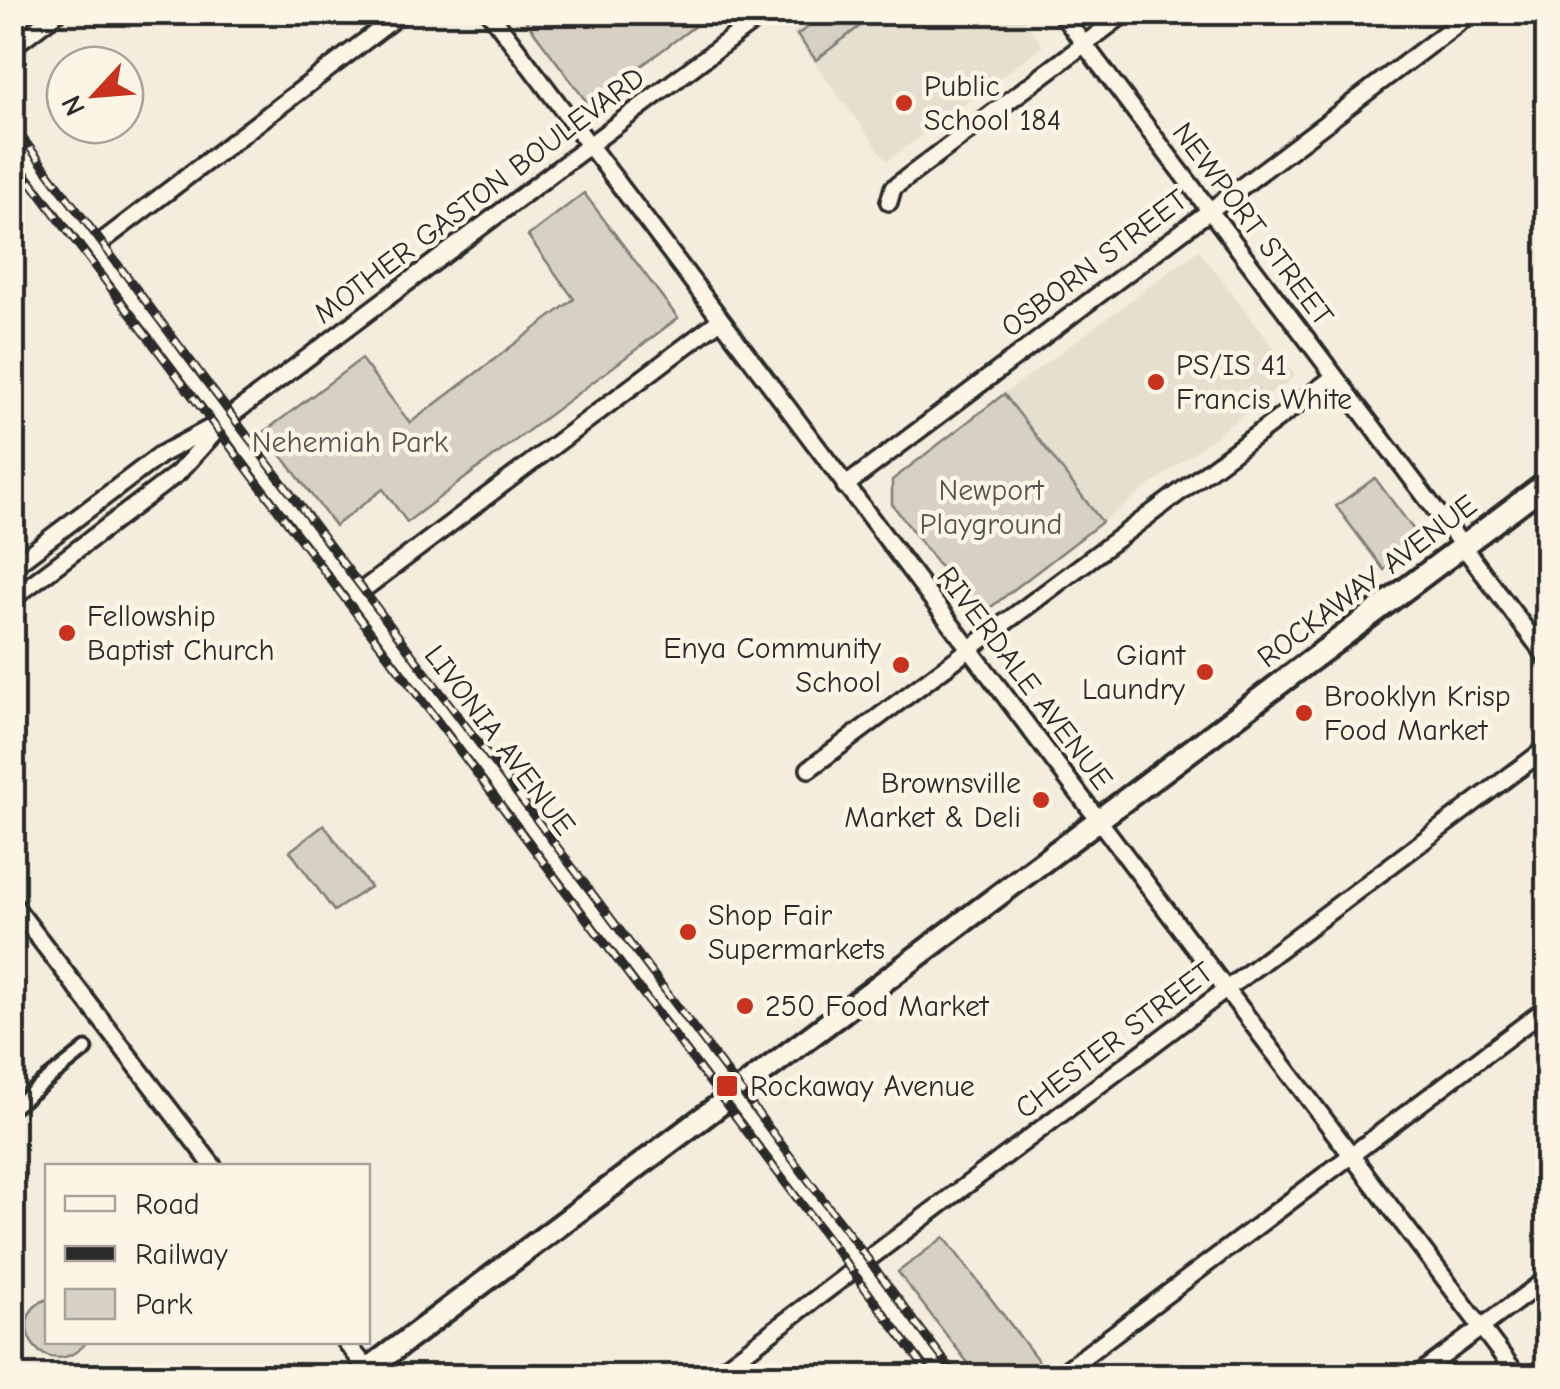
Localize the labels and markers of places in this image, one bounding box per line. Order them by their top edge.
place label: Public School 184 [924,69,1061,138]
marker: Public School 184 [893,92,915,114]
place label: PS/IS 41 Francis White [1176,348,1352,417]
marker: PS/IS 41 Francis White [1145,371,1167,393]
place label: Fellowship Baptist Church [87,599,275,668]
marker: Fellowship Baptist Church [56,622,78,644]
place label: Enya Community School [663,631,882,700]
place label: Giant Laundry [1082,638,1186,707]
marker: Enya Community School [890,654,912,676]
marker: Giant Laundry [1194,661,1216,683]
place label: Brooklyn Krisp Food Market [1324,679,1511,748]
marker: Brooklyn Krisp Food Market [1293,702,1315,724]
place label: Brownsville Market & Deli [844,766,1021,835]
marker: Brownsville Market & Deli [1030,789,1052,811]
place label: Shop Fair Supermarkets [708,898,885,967]
marker: Shop Fair Supermarkets [677,921,699,943]
place label: 250 Food Market [765,989,990,1024]
marker: 250 Food Market [734,995,756,1017]
place label: Rockaway Avenue [750,1069,975,1104]
marker: Rockaway Avenue [714,1073,740,1099]

